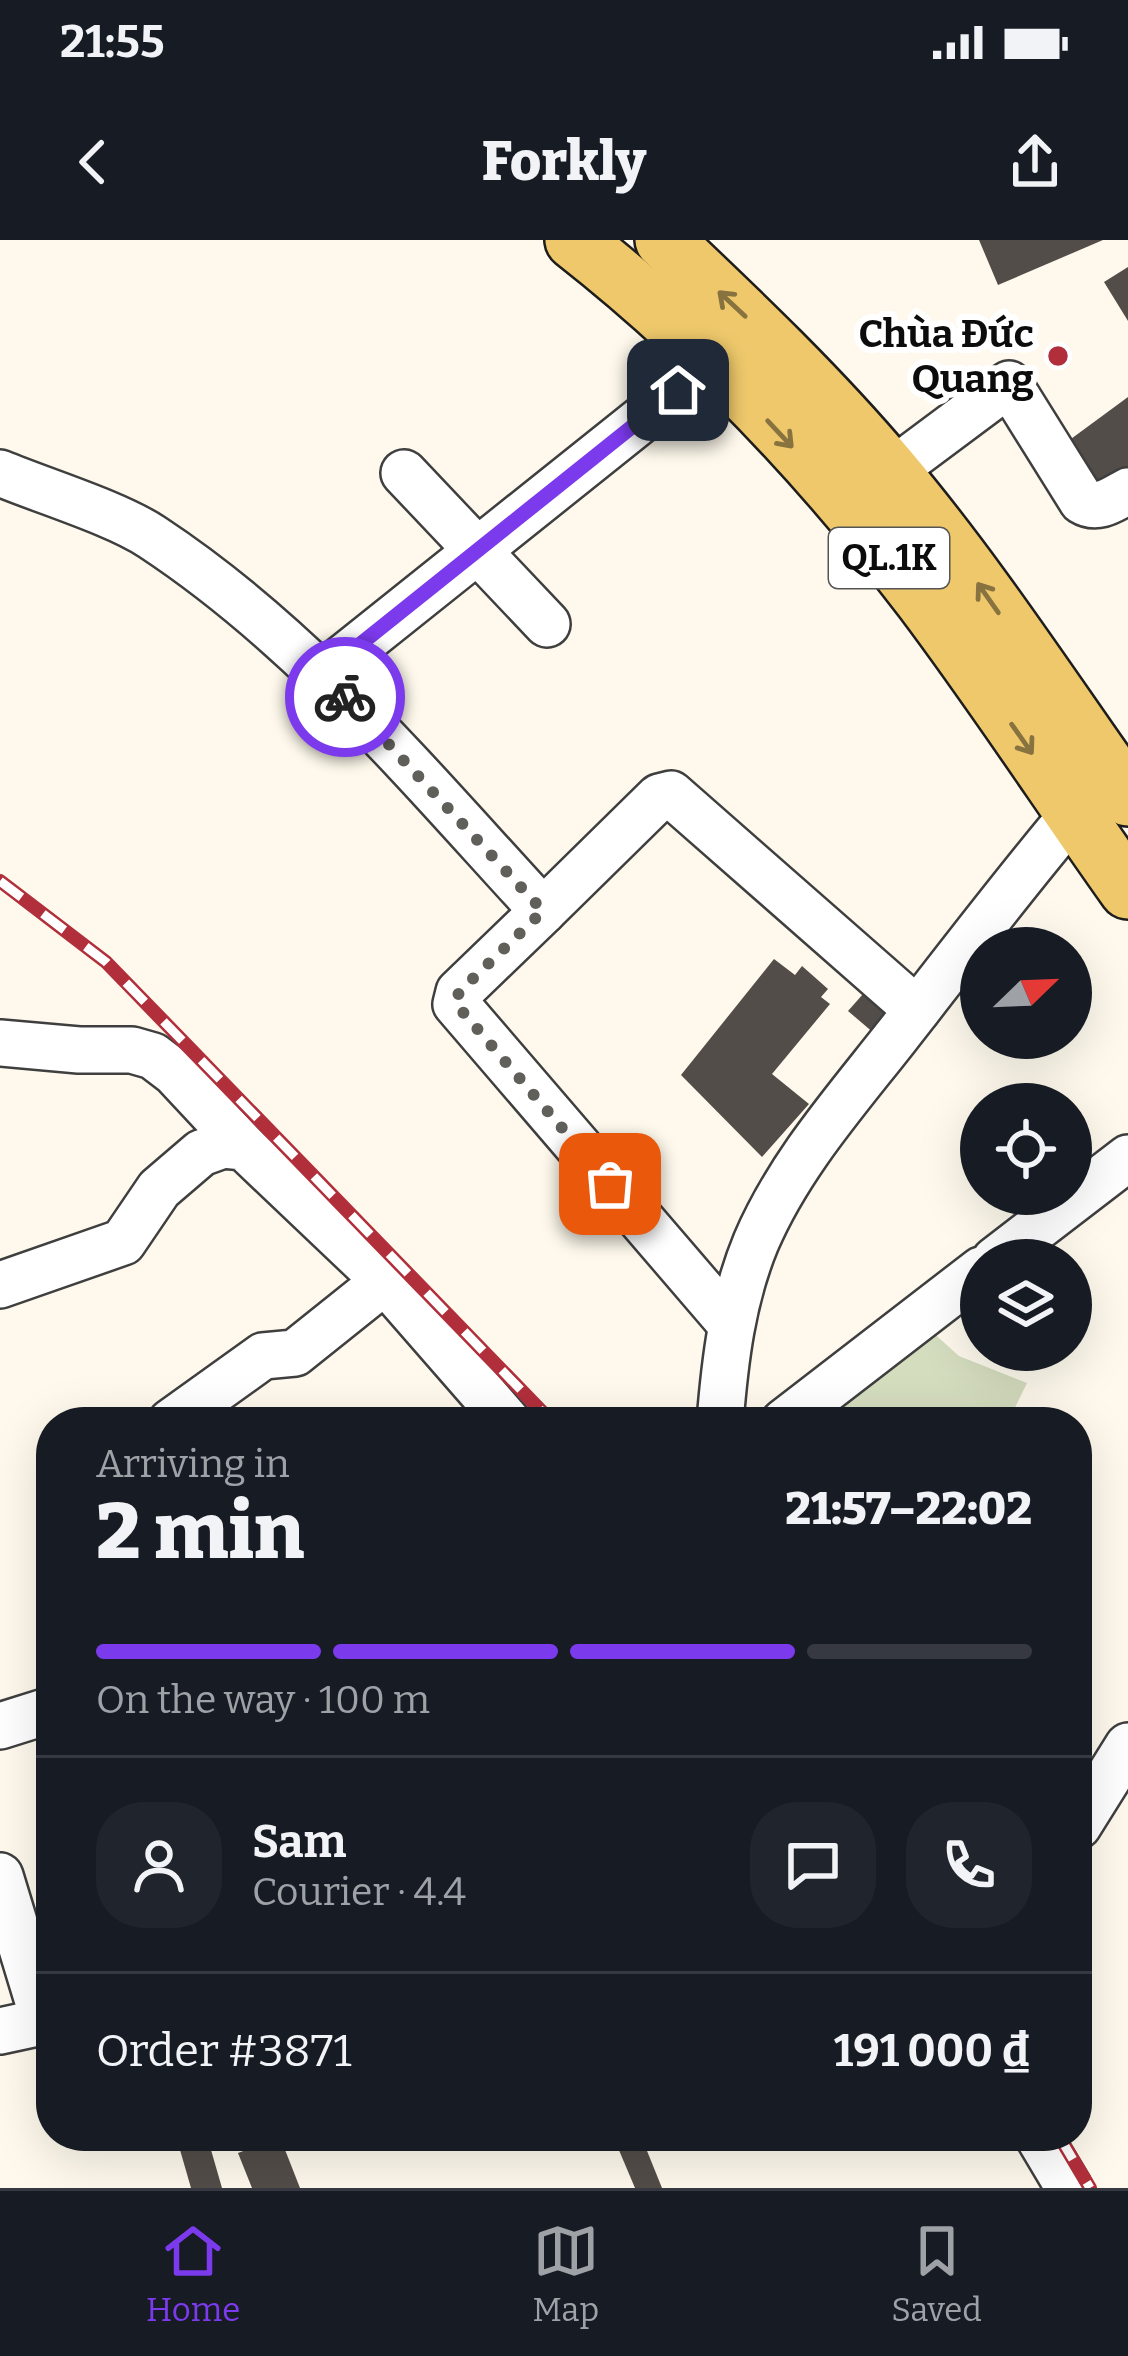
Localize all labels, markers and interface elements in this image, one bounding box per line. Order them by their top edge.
text: 21:55 [60,15,165,69]
icon: back [60,129,126,195]
icon: share [1002,129,1068,195]
text: Forkly [482,130,646,194]
one-way arrow [718,291,747,319]
place label: Chùa Đức Quang [859,311,1034,402]
pin [627,339,729,441]
marker: Chùa Đức Quang [1045,343,1071,369]
icon: home [645,357,711,423]
one-way arrow [766,419,794,449]
road number: QL.1K [829,528,949,588]
one-way arrow [975,582,1001,615]
courier [285,637,405,757]
icon: bike [312,664,378,730]
one-way arrow [1009,722,1034,756]
north arrow [960,927,1092,1059]
map controls [960,927,1092,1371]
button: locate [960,1083,1092,1215]
pin [559,1133,661,1235]
icon: bag [577,1151,643,1217]
button: layers [960,1239,1092,1371]
text: Arriving in [96,1441,290,1487]
text: 21:57–22:02 [785,1482,1032,1536]
text: 2 min [96,1485,305,1579]
text: On the way · 100 m [96,1677,430,1723]
button: person [96,1802,222,1928]
button: chat [750,1802,876,1928]
button: phone [906,1802,1032,1928]
text: Sam [252,1815,346,1869]
text: Courier · 4.4 [252,1869,466,1915]
text: Order #3871 [96,2024,352,2078]
text: 191 000 ₫ [834,2024,1032,2078]
tab: Home [146,2218,240,2330]
tab: Map [532,2218,599,2330]
tab: Saved [891,2218,982,2330]

